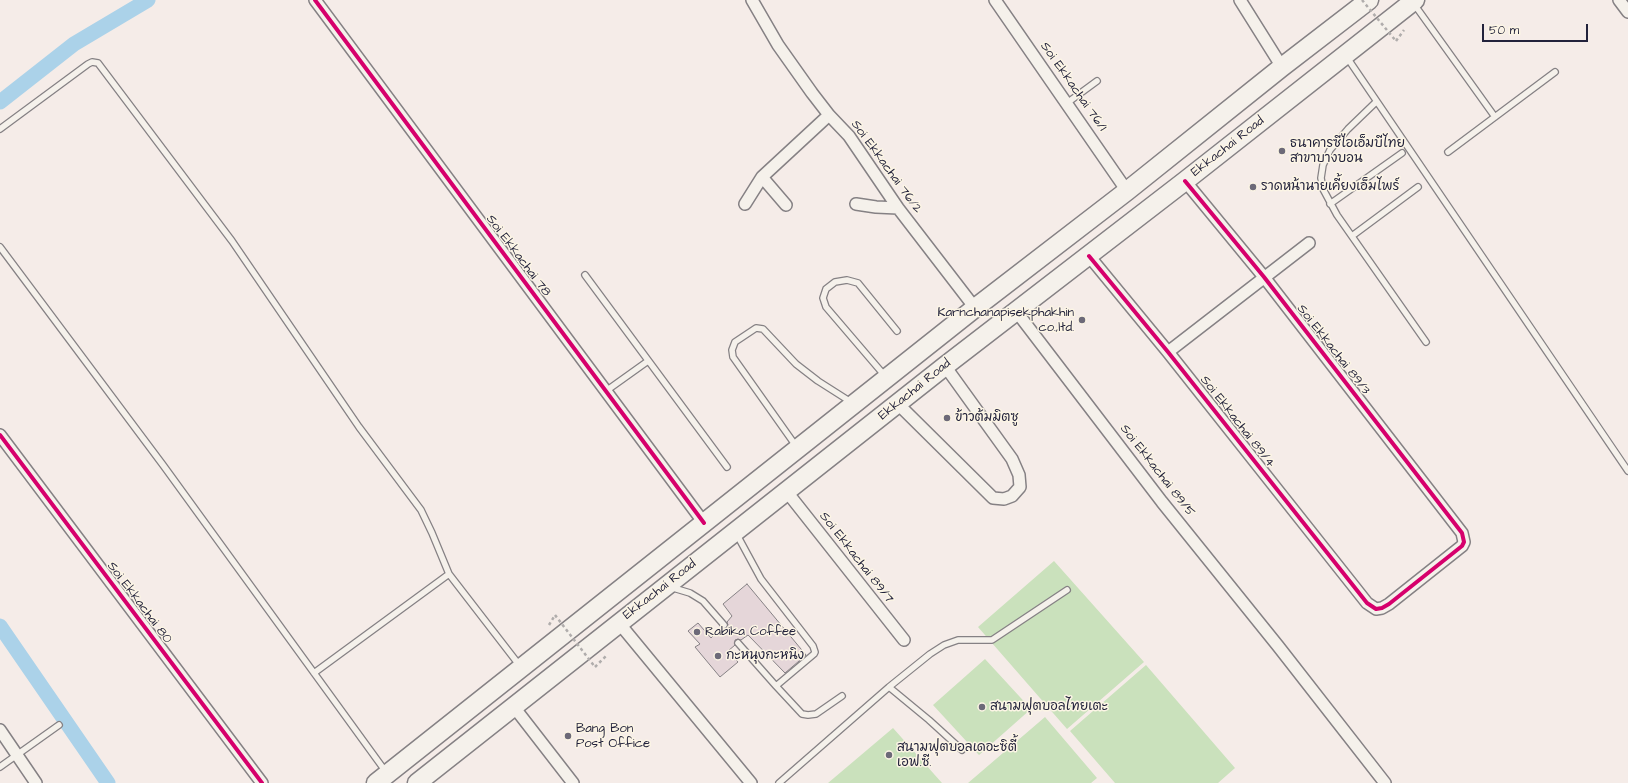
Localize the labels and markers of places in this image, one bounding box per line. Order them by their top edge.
place label: ธนาคารซีไอเอ็มบีไทย สาขาบางบอน [1290,136,1405,167]
marker: ธนาคารซีไอเอ็มบีไทย สาขาบางบอน [1277,146,1287,156]
place label: ราดหน้านายเคี้ยงเอ็มไพร์ [1261,179,1399,195]
marker: ราดหน้านายเคี้ยงเอ็มไพร์ [1248,182,1258,192]
place label: Karnchanapisekphakhin co.,ltd. [938,305,1074,336]
marker: Karnchanapisekphakhin co.,ltd. [1077,315,1087,325]
place label: ข้าวต้มมิตซู [955,410,1019,426]
marker: ข้าวต้มมิตซู [942,413,952,423]
place label: Rabika Coffee [705,624,796,640]
marker: Rabika Coffee [692,627,702,637]
place label: กะหนุงกะหนิง [726,648,804,664]
marker: กะหนุงกะหนิง [713,651,723,661]
place label: สนามฟุตบอลไทยเตะ [990,699,1108,715]
marker: สนามฟุตบอลไทยเตะ [977,702,987,712]
place label: Bang Bon Post Office [576,721,650,752]
marker: Bang Bon Post Office [563,731,573,741]
place label: สนามฟุตบอลเดอะซิตี้ เอฟ.ซี. [897,740,1017,771]
marker: สนามฟุตบอลเดอะซิตี้ เอฟ.ซี. [884,750,894,760]

